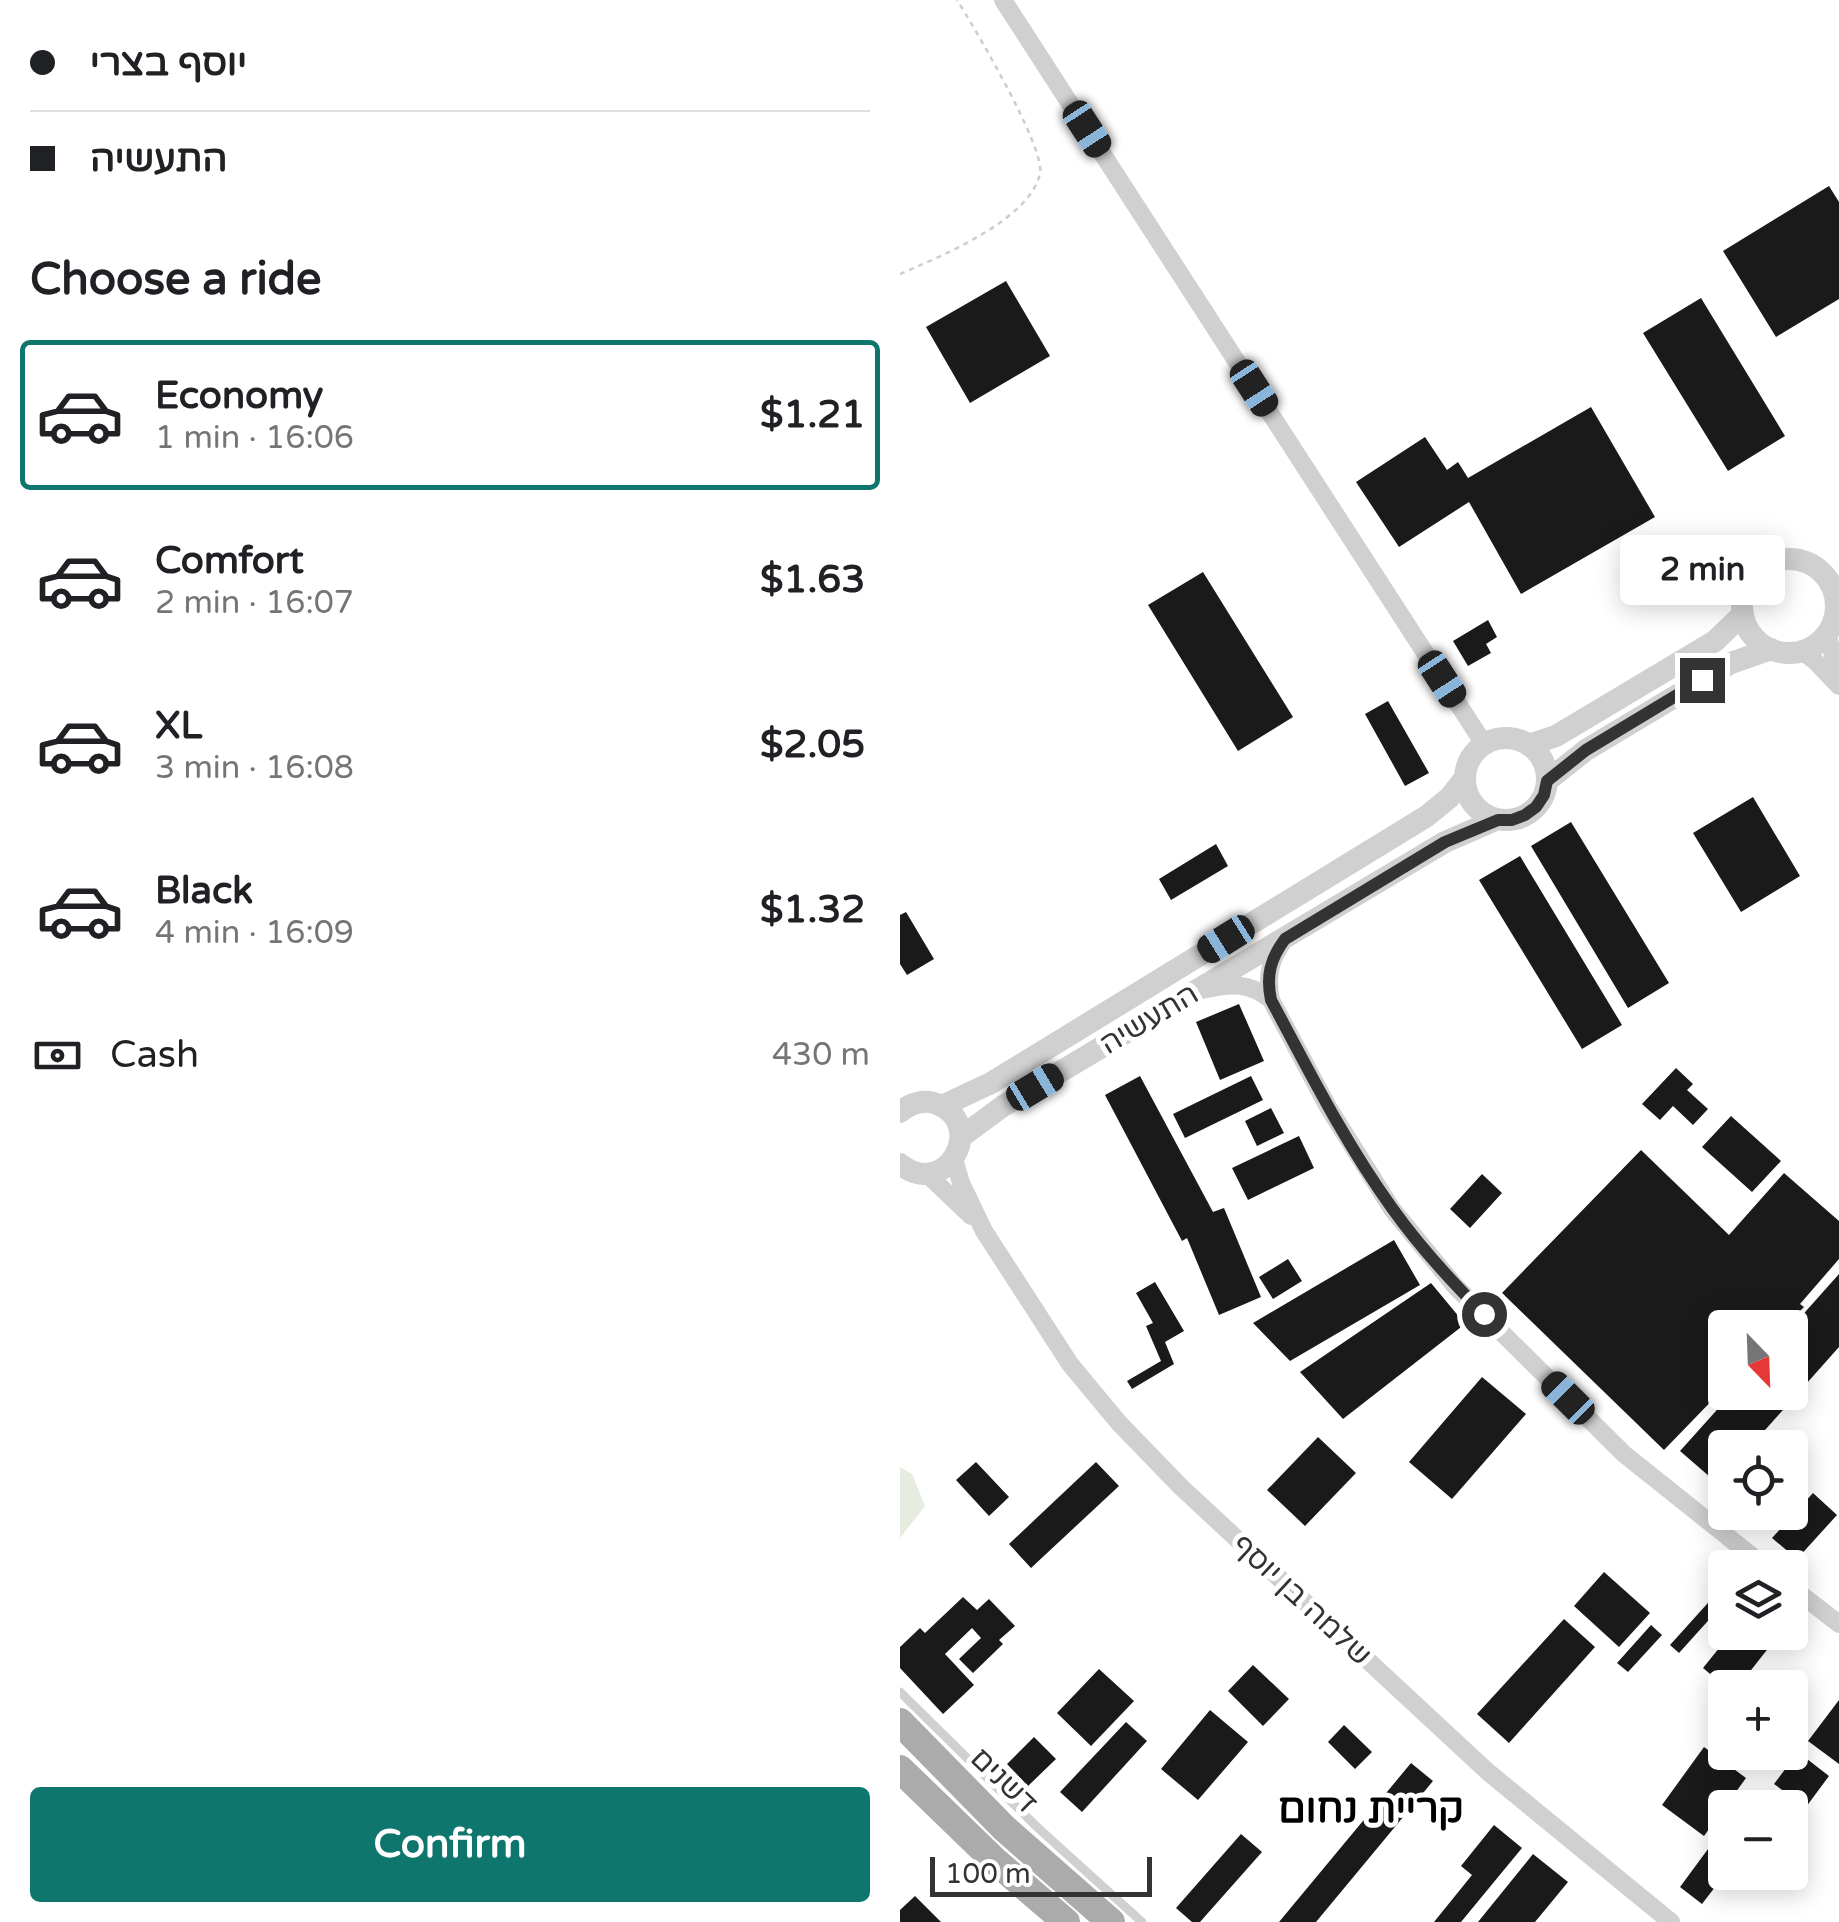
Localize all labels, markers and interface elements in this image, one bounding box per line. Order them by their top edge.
text: יוסף בצרי [90,40,247,86]
car [1058,96,1116,162]
text: התעשיה [90,136,227,182]
text: Choose a ride [30,253,321,307]
car [1225,355,1283,421]
icon: car [35,370,125,460]
text: Economy [155,373,323,419]
text: $1.21 [760,392,865,438]
text: 1 min · 16:06 [155,419,354,457]
icon: car [35,535,125,625]
callout: 2 min [1620,535,1784,605]
text: Comfort [155,538,304,584]
text: 2 min [1660,551,1745,589]
text: $1.63 [760,557,865,603]
text: 2 min · 16:07 [155,584,354,622]
car [1413,646,1471,712]
route end [1680,658,1725,703]
icon: car [35,700,125,790]
text: XL [155,703,202,749]
text: $2.05 [760,722,865,768]
text: 3 min · 16:08 [155,749,354,787]
icon: car [35,865,125,955]
text: Black [155,868,253,914]
text: $1.32 [760,887,865,933]
car [1193,910,1259,968]
text: 4 min · 16:09 [155,914,354,952]
street label: התעשיה [1093,975,1205,1063]
icon: cash [30,1028,85,1083]
text: Cash [110,1032,199,1078]
text: 430 m [772,1036,870,1074]
car [1002,1059,1068,1115]
route start [1462,1292,1507,1337]
north arrow [1708,1310,1808,1410]
map controls [1708,1310,1808,1890]
car [1536,1366,1600,1430]
button: locate [1708,1430,1808,1530]
street label: שלמה בן יוסף [1225,1526,1379,1674]
button: layers [1708,1550,1808,1650]
button: + [1708,1670,1808,1770]
street label: דשנים [962,1740,1046,1822]
district label: קריית נחום [1278,1785,1464,1833]
button: Confirm [30,1787,870,1902]
button: − [1708,1790,1808,1890]
scale bar [930,1852,1152,1896]
text: 100 m [945,1857,1031,1891]

